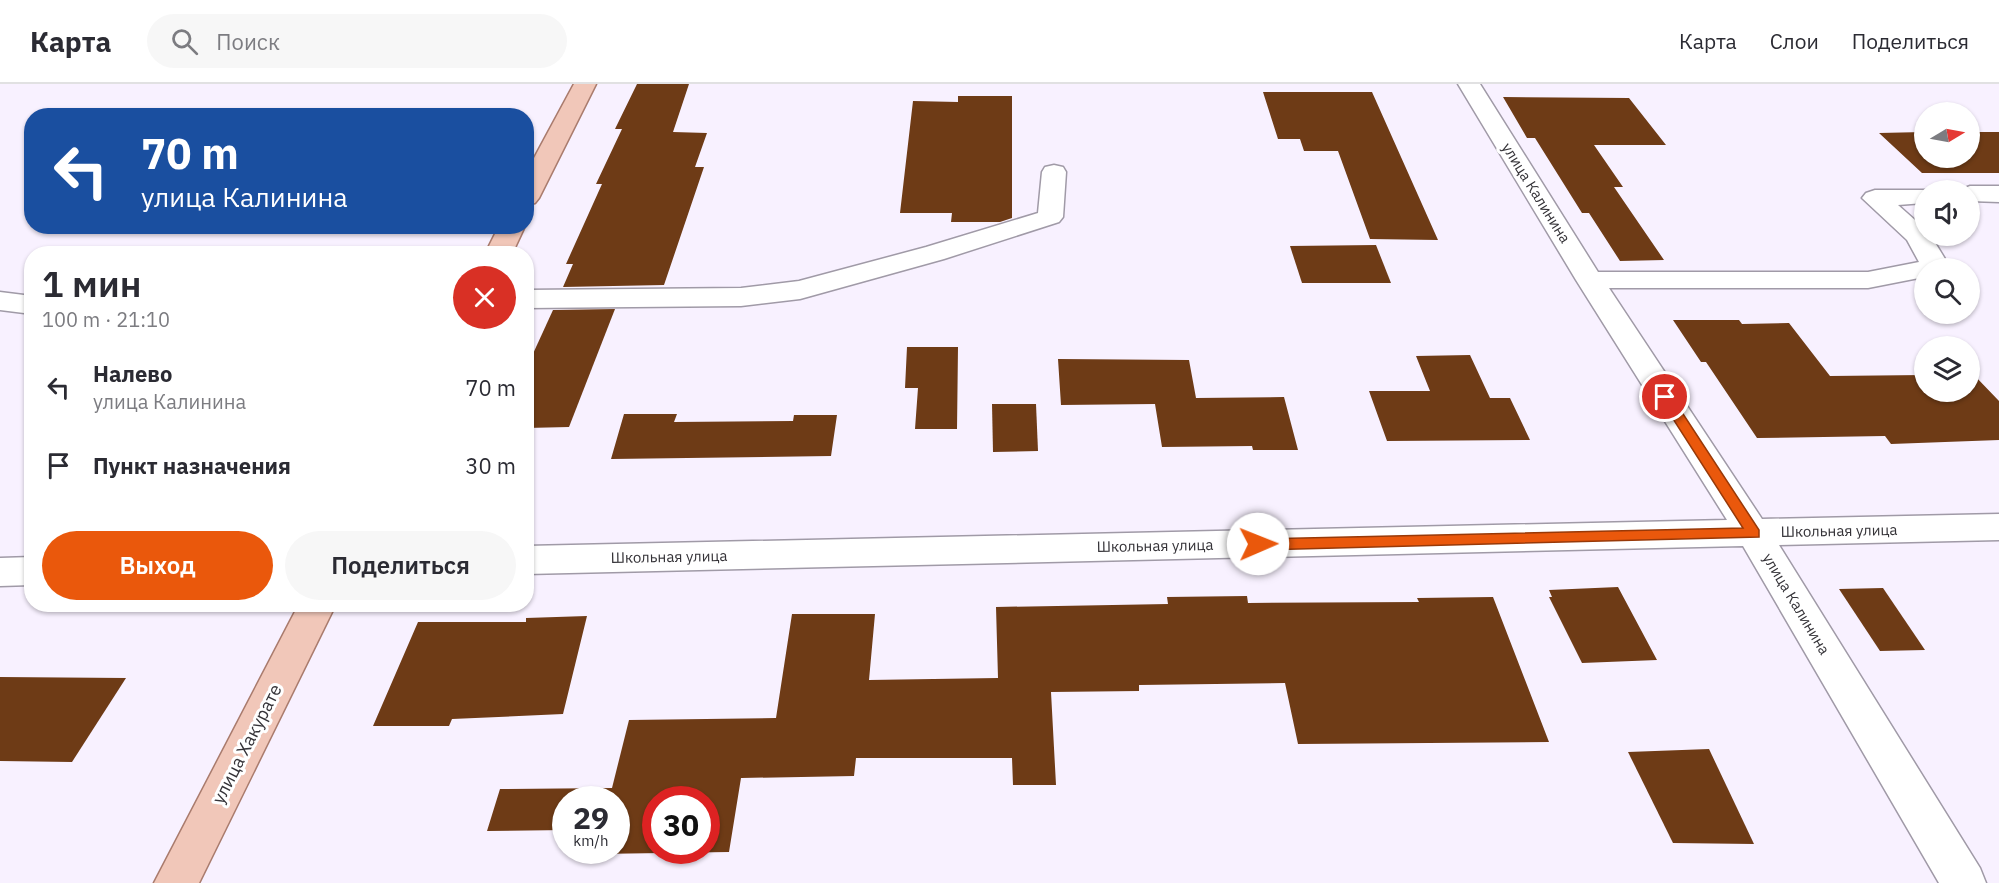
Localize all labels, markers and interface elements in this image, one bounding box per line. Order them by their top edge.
search box [147,14,567,68]
text: Карта [30,23,111,60]
icon: search [168,25,201,58]
text: Поиск [216,27,280,56]
text: Карта [1679,27,1737,55]
text: Слои [1770,27,1819,55]
text: Поделиться [1852,27,1969,55]
north arrow [1914,102,1980,168]
map controls [1914,102,1980,402]
text: 70 m [141,126,239,181]
icon: left [42,132,120,210]
street label: улица Калинина [1498,139,1575,246]
text: улица Калинина [141,179,348,214]
button: sound [1914,180,1980,246]
button: search [1914,258,1980,324]
text: 1 мин [42,260,141,307]
button: close [453,266,516,329]
text: 100 m · 21:10 [42,306,170,333]
button: layers [1914,336,1980,402]
text: Налево [93,359,172,388]
icon: left [42,371,75,404]
pin [1639,371,1690,422]
text: 70 m [465,373,516,402]
icon: arrive [1648,380,1681,413]
text: улица Калинина [93,388,246,415]
icon: arrive [42,449,75,482]
text: Пункт назначения [93,451,291,480]
text: 30 m [465,451,516,480]
position arrow [1226,512,1290,576]
street label: Школьная улица [1780,520,1898,541]
button: Выход [42,531,273,600]
button: Поделиться [285,531,516,600]
street label: Школьная улица [1096,535,1214,556]
street label: Школьная улица [610,546,728,567]
street label: улица Калинина [1759,550,1834,658]
street label: улица Хакурате [207,680,287,807]
speed limit sign: 30 [642,786,720,864]
text: 29 [573,798,609,837]
text: km/h [573,831,609,850]

